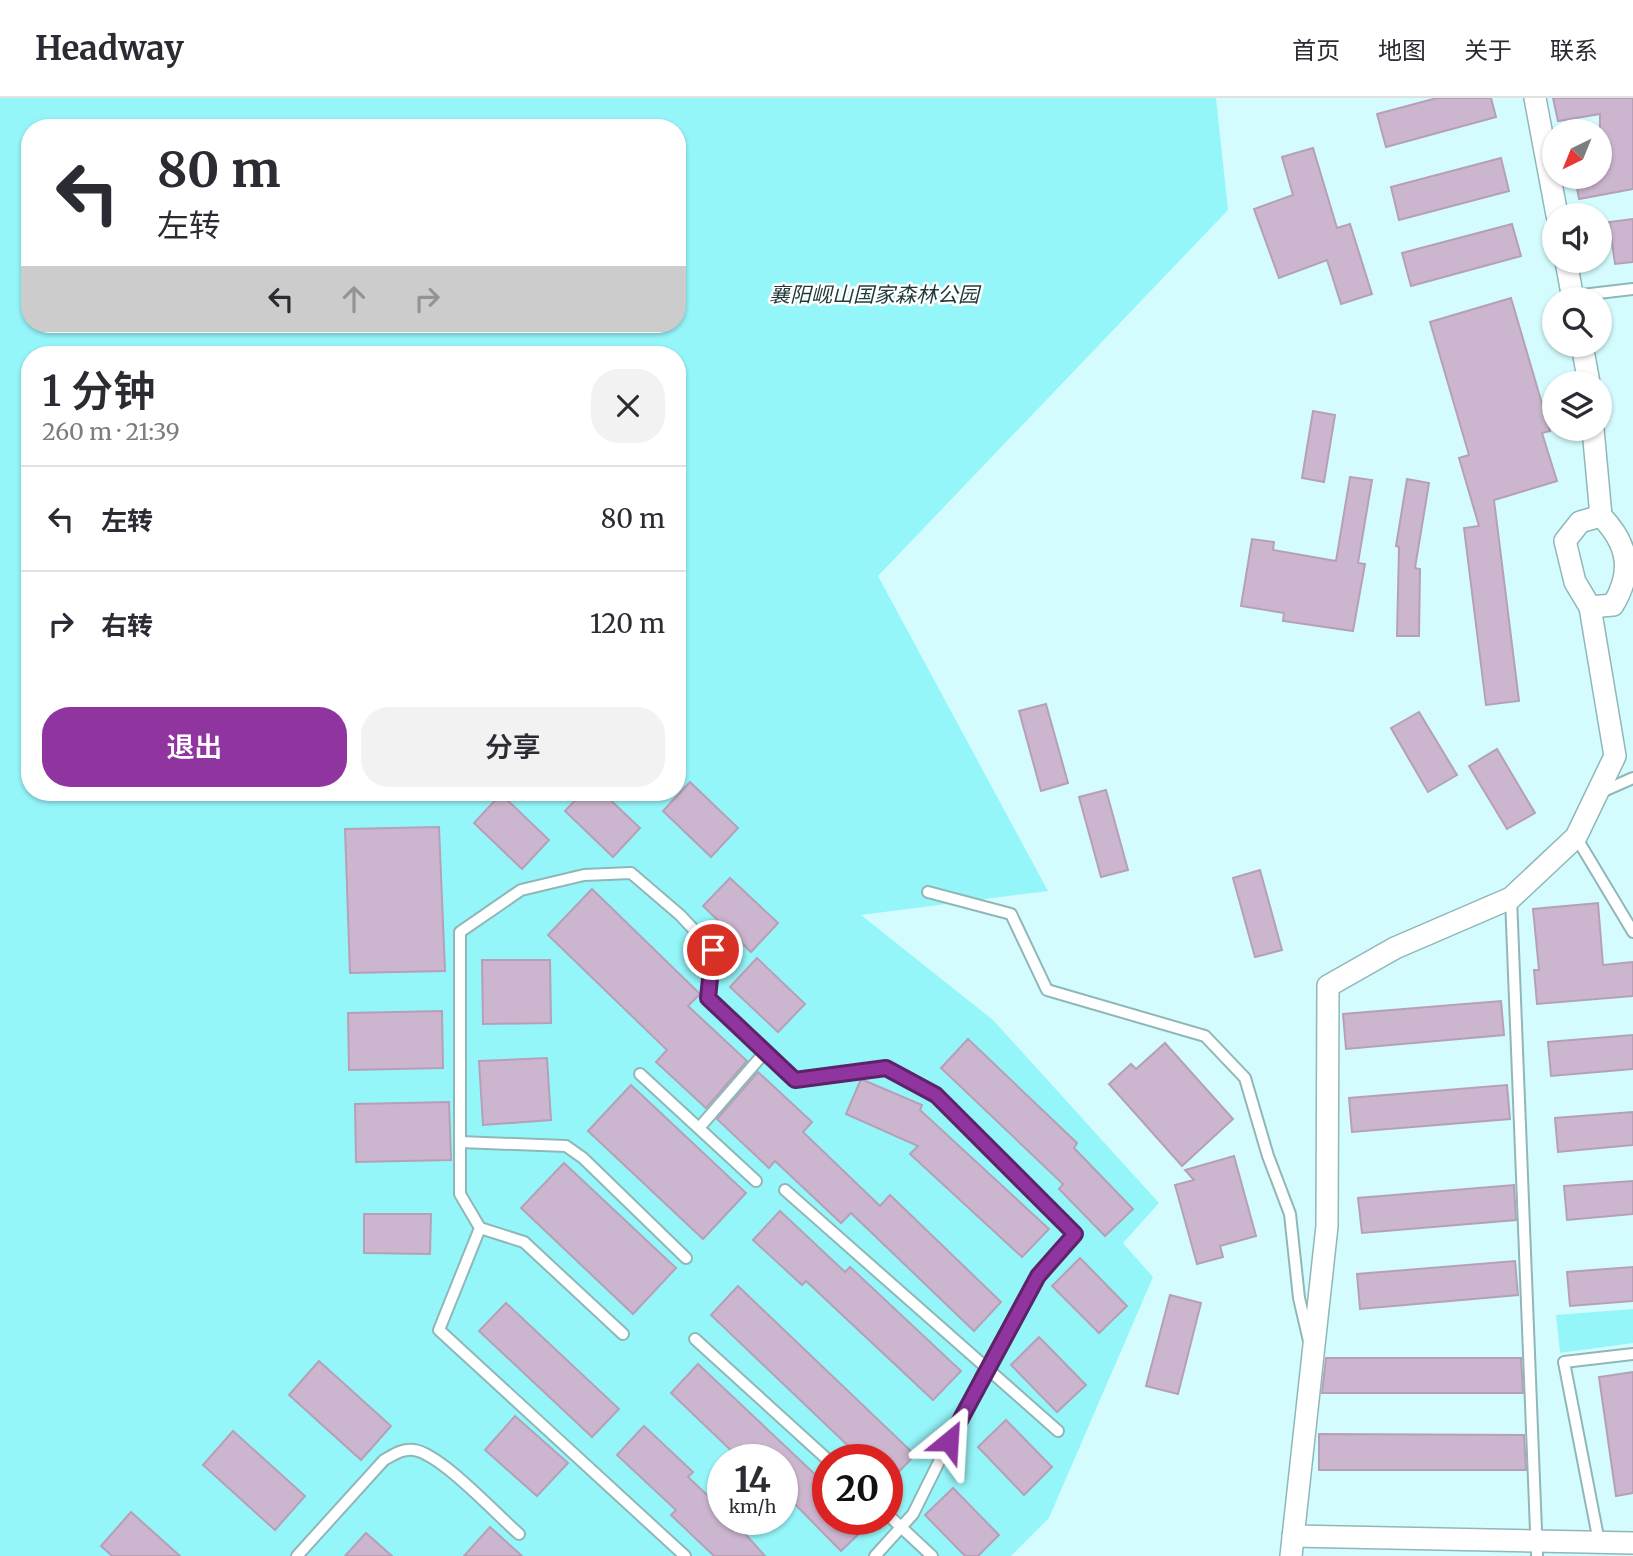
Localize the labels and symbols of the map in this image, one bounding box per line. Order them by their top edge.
north arrow [1542,119,1612,189]
park label: 襄阳岘山国家森林公园 [769,281,982,308]
pin [683,920,743,980]
position arrow [912,1404,986,1478]
speed limit sign: 20 [812,1444,903,1535]

